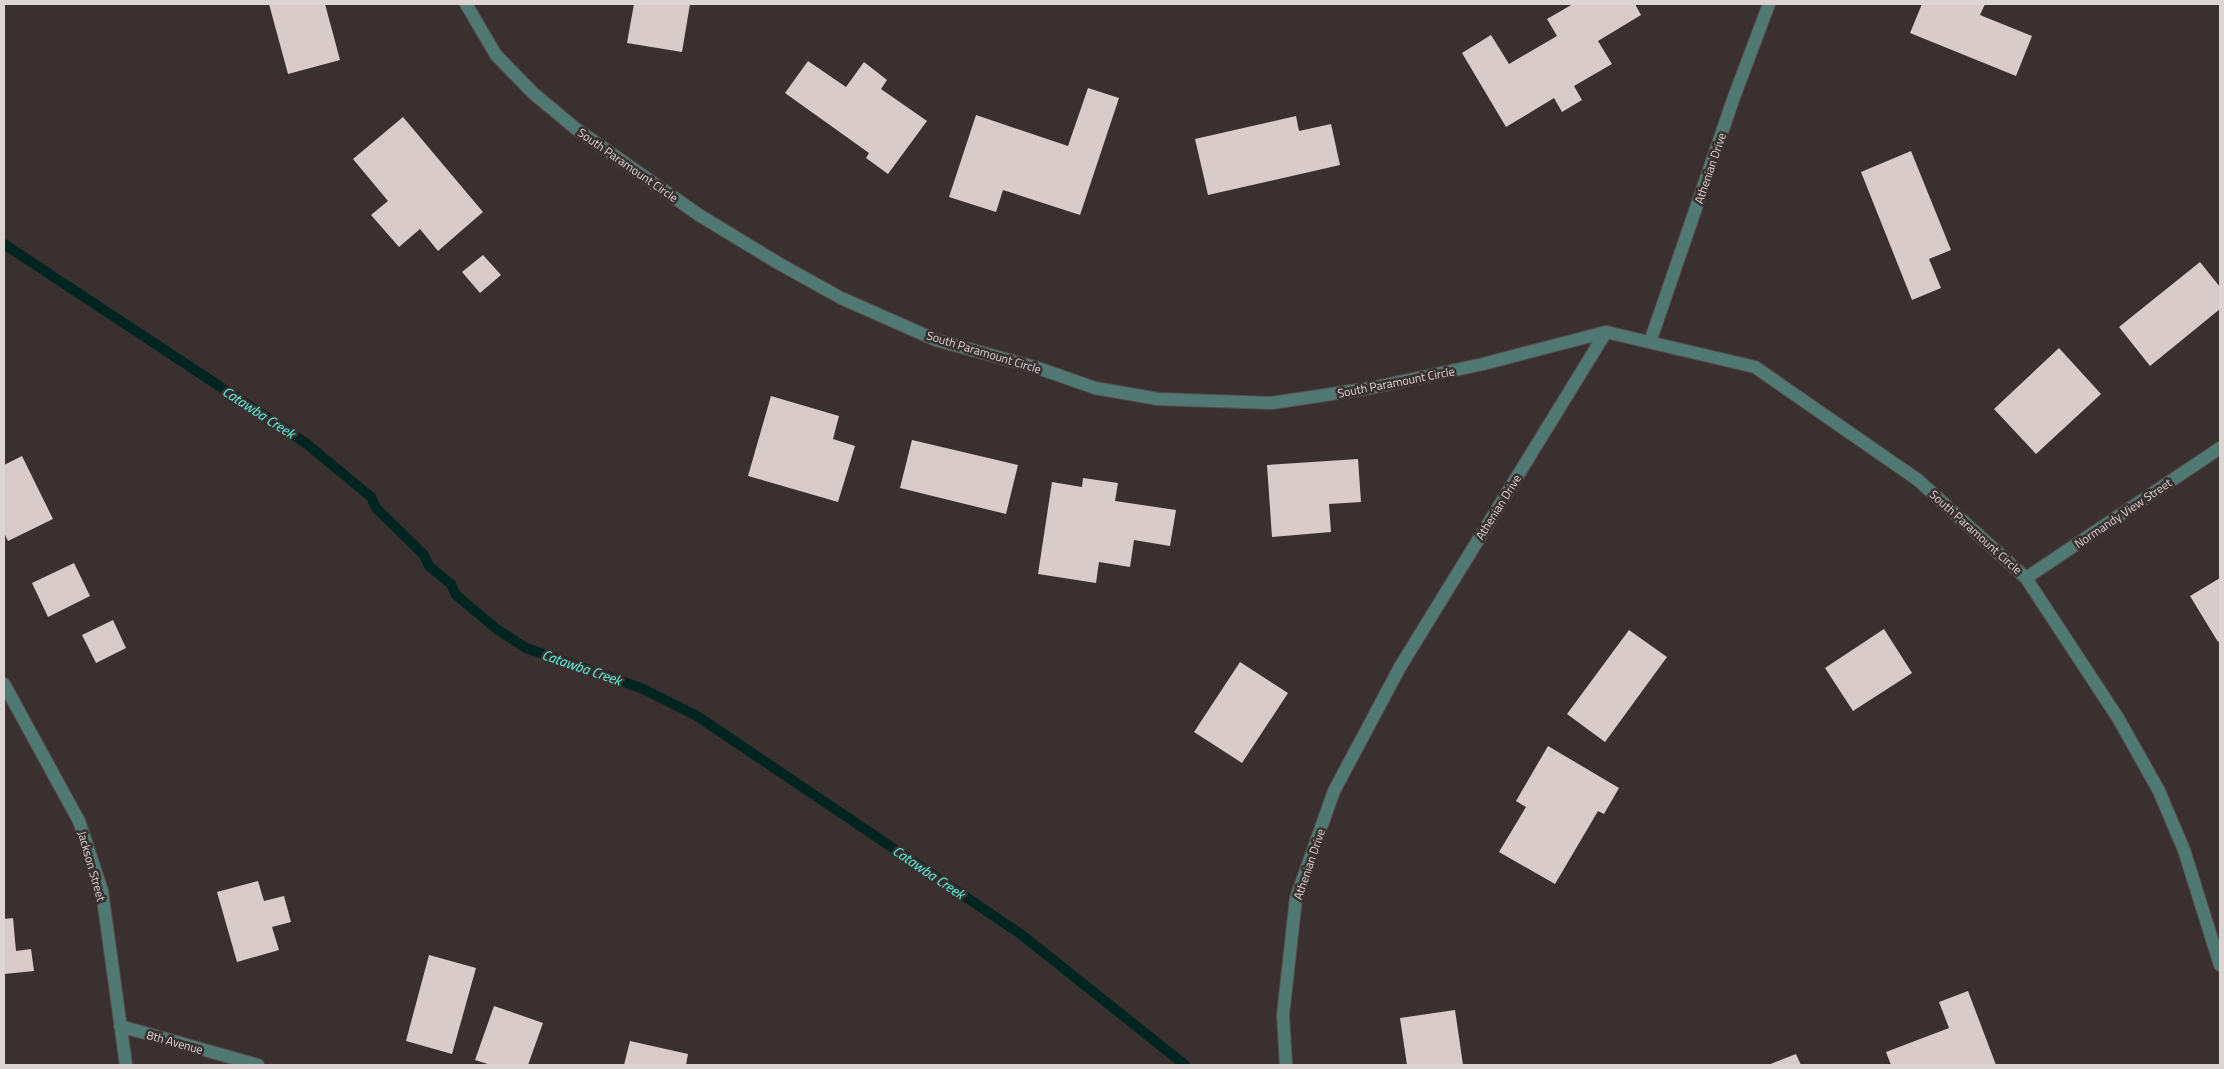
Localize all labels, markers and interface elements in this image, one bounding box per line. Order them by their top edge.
street label: South Paramount Circle [574,123,682,207]
street label: Athenian Drive [1689,130,1731,206]
street label: South Paramount Circle [924,326,1044,378]
street label: South Paramount Circle [1336,361,1456,403]
water label: Catawba Creek [218,381,301,444]
street label: Athenian Drive [1470,471,1526,543]
street label: Normandy View Street [2070,473,2176,553]
street label: South Paramount Circle [1925,485,2027,579]
water label: Catawba Creek [539,644,626,691]
street label: Athenian Drive [1288,826,1330,902]
street label: Jackson Street [73,829,111,904]
water label: Catawba Creek [889,840,971,905]
street label: 8th Avenue [145,1025,205,1059]

